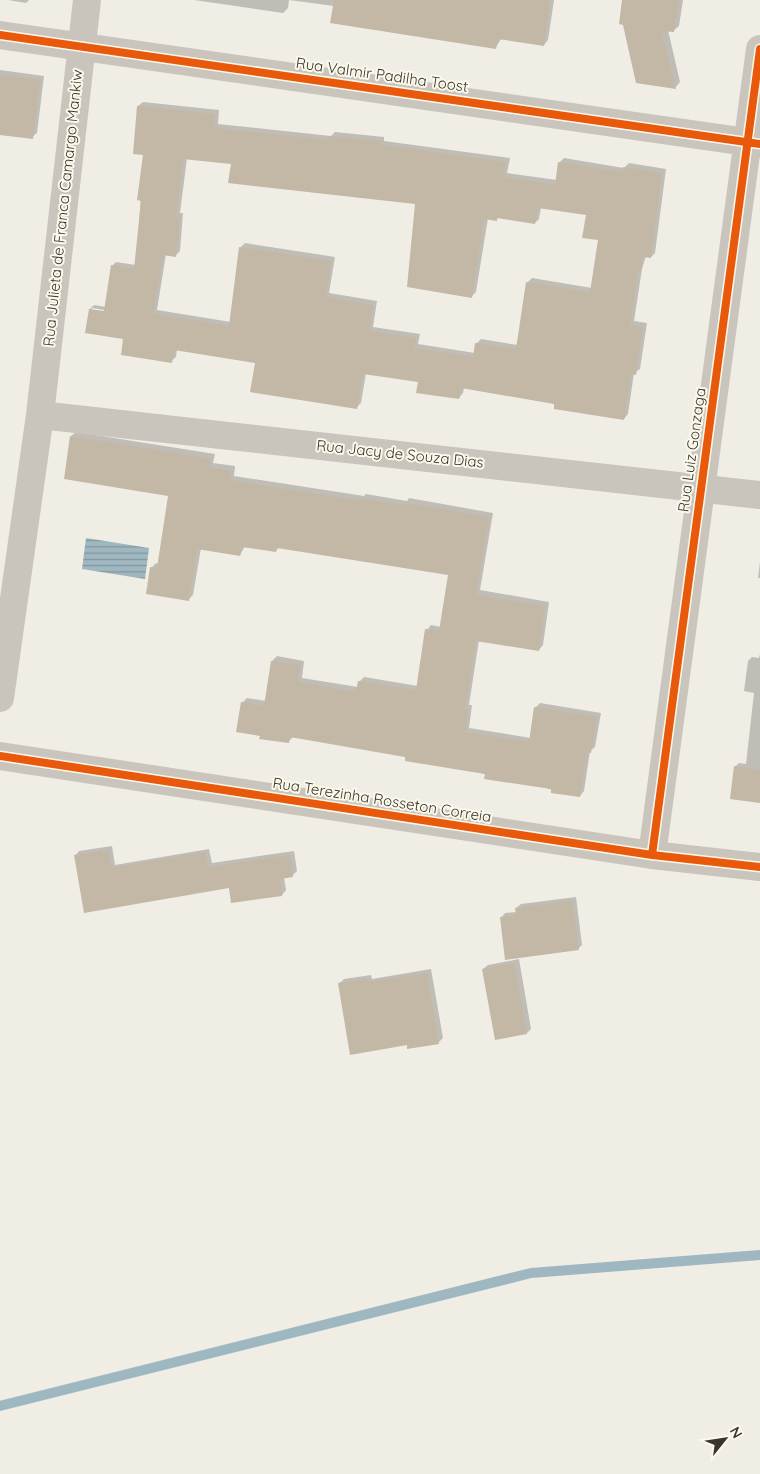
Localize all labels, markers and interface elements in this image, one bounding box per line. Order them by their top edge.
street label: Rua Valmir Padilha Toost [295,53,469,96]
street label: Rua Julieta de Franca Camargo Mankiw [38,68,87,347]
street label: Rua Luiz Gonzaga [673,386,710,513]
street label: Rua Jacy de Souza Dias [316,435,485,472]
street label: Rua Terezinha Rosseton Correia [271,773,493,826]
north arrow [700,1414,750,1464]
text: N [726,1424,747,1441]

